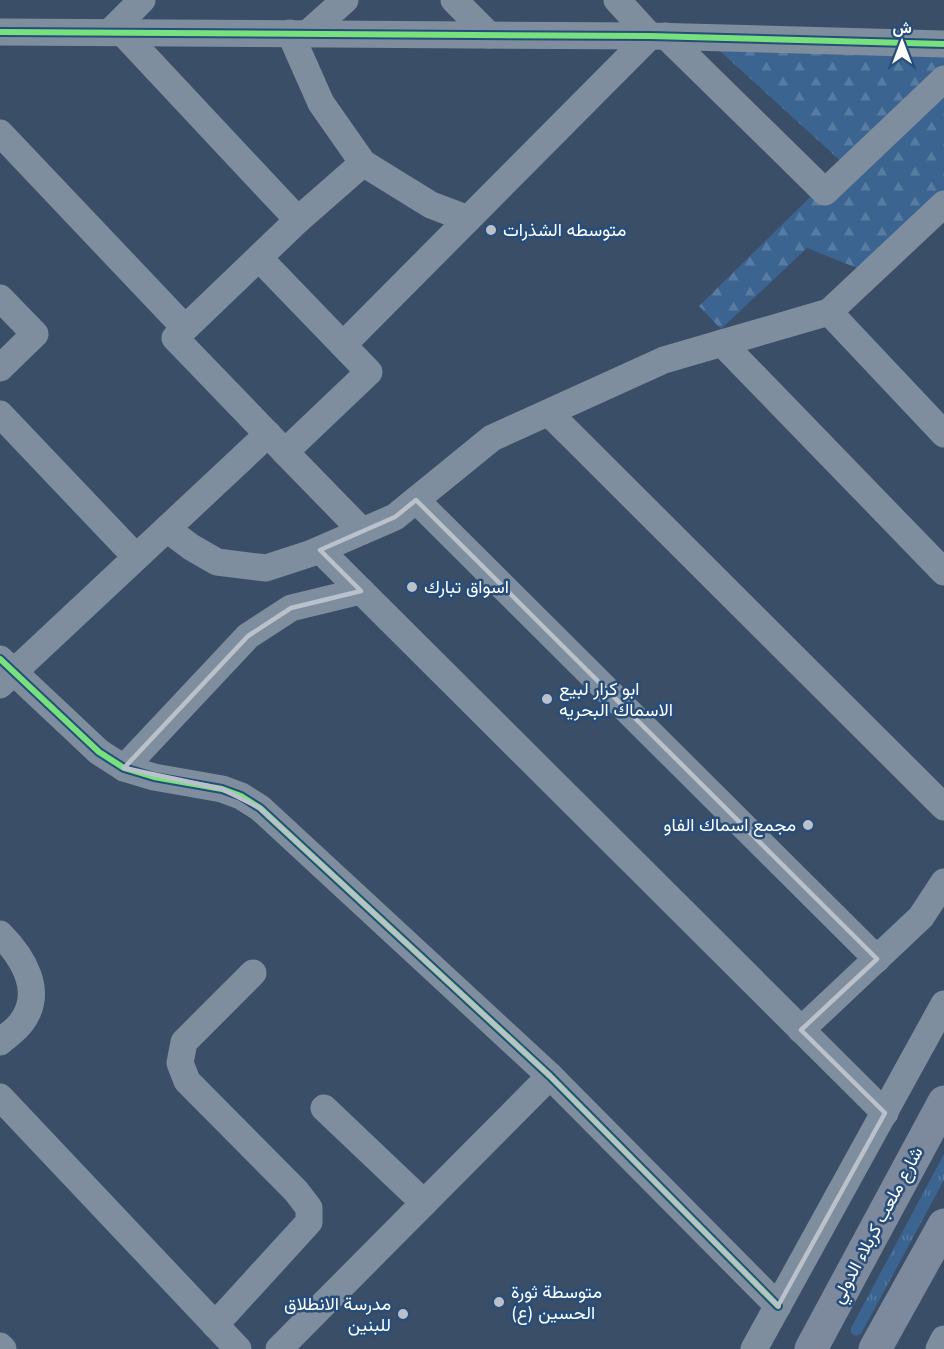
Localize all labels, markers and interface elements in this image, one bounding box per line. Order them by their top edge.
north arrow [872,12,932,72]
text: ش [892,17,912,39]
place label: متوسطه الشذرات [503,218,626,242]
marker: متوسطه الشذرات [484,223,498,237]
place label: اسواق تبارك [424,575,509,599]
marker: اسواق تبارك [405,580,419,594]
place label: ابو كرار لبيع الاسماك البحريه [559,677,673,722]
marker: ابو كرار لبيع الاسماك البحريه [540,692,554,706]
place label: مجمع اسماك الفاو [663,813,796,837]
marker: مجمع اسماك الفاو [801,818,815,832]
street label: شارع ملعب كربلاء الدولي [826,1142,931,1309]
place label: متوسطة ثورة الحسين (ع) [511,1280,602,1325]
place label: مدرسة الانطلاق للبنين [284,1292,391,1337]
marker: متوسطة ثورة الحسين (ع) [492,1295,506,1309]
marker: مدرسة الانطلاق للبنين [396,1307,410,1321]

